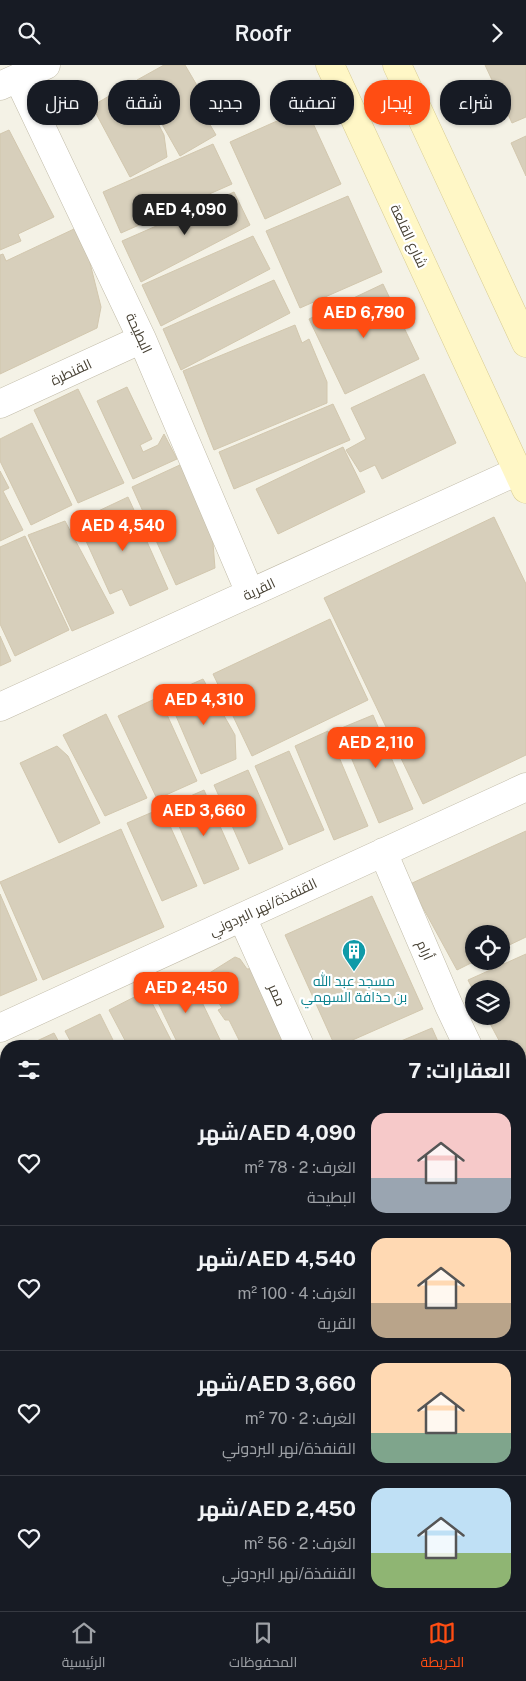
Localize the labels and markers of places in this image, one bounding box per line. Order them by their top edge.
pin: AED 4,090 [128,193,242,236]
pin: AED 6,790 [307,297,421,339]
pin: AED 4,540 [66,509,180,552]
pin: AED 4,310 [147,683,261,726]
pin: AED 2,110 [319,727,433,769]
pin: AED 3,660 [147,795,261,837]
building icon: مسجد عبد الله بن حذافة السهمي [341,938,367,972]
pin: AED 2,450 [129,971,243,1014]
place label: مسجد عبد الله بن حذافة السهمي [301,972,407,1009]

